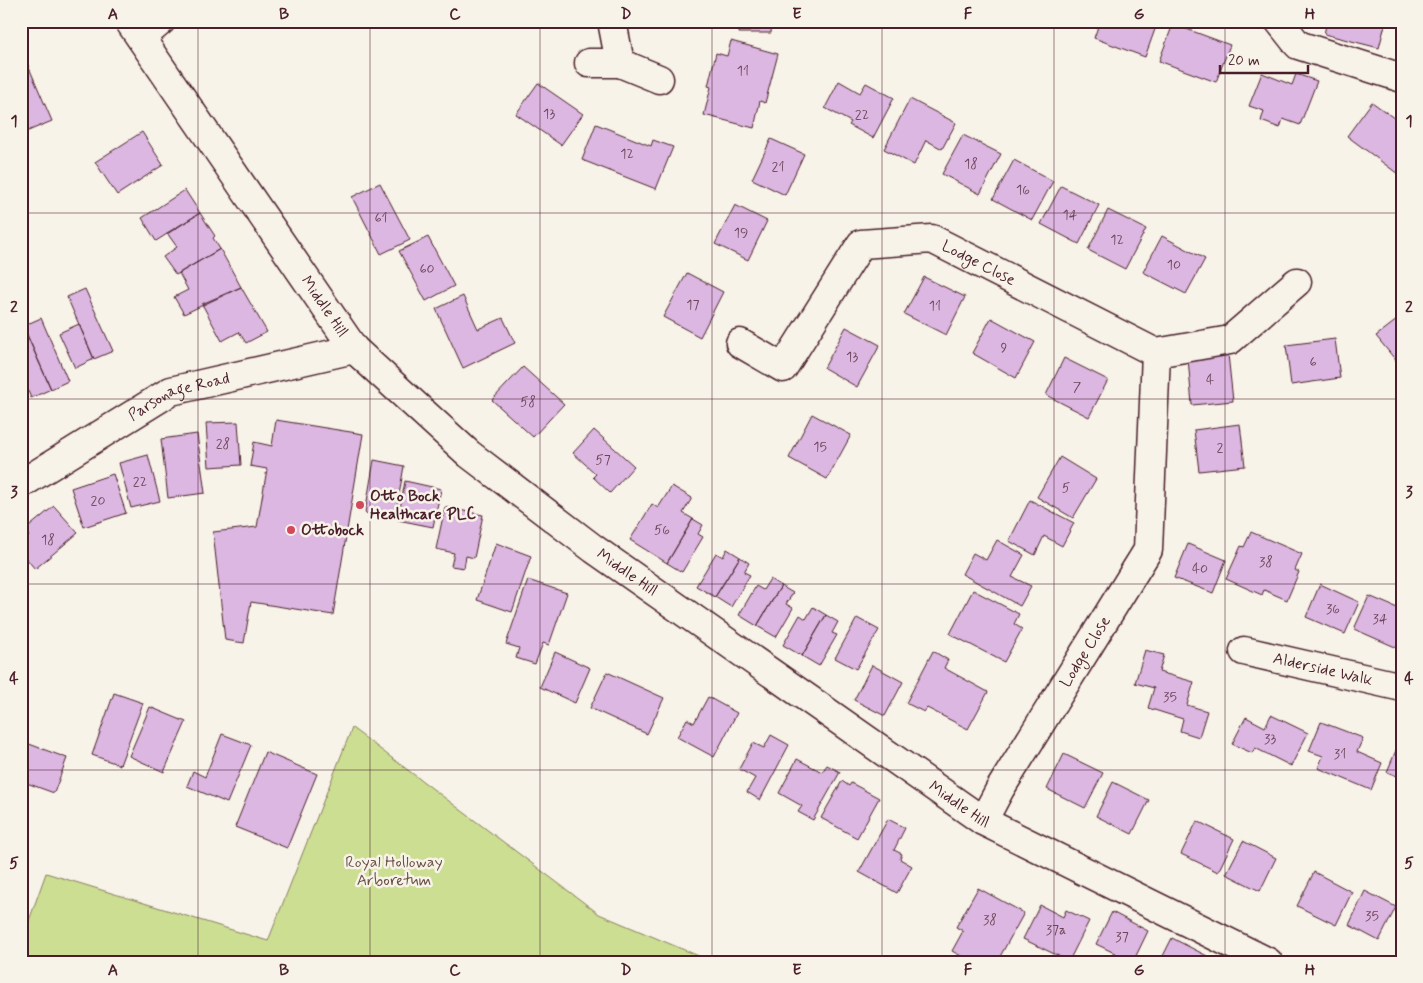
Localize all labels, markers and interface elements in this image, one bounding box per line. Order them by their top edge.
text: A [108,4,118,25]
text: B [279,4,289,25]
text: C [449,4,461,25]
text: D [620,4,632,25]
text: E [792,4,802,25]
text: F [964,4,973,25]
text: G [1134,4,1145,25]
text: H [1305,4,1316,25]
scale bar [1220,42,1308,74]
text: 20 m [1228,51,1260,71]
house number: 11 [737,62,749,80]
house number: 13 [543,105,555,123]
house number: 22 [855,106,869,124]
text: 1 [10,111,18,132]
text: 1 [1405,111,1413,132]
house number: 12 [620,145,634,163]
house number: 18 [964,155,978,173]
house number: 21 [772,158,784,176]
house number: 16 [1016,181,1030,199]
house number: 14 [1063,206,1078,224]
house number: 61 [374,209,388,227]
house number: 19 [734,224,748,242]
house number: 12 [1110,231,1124,249]
street label: Lodge Close [938,235,1020,290]
house number: 10 [1167,256,1181,274]
house number: 60 [419,260,435,278]
street label: Middle Hill [296,272,353,341]
house number: 17 [686,296,700,314]
text: 2 [10,297,18,318]
house number: 11 [929,297,941,315]
text: 2 [1405,297,1413,318]
house number: 9 [1001,339,1008,357]
house number: 13 [846,348,858,366]
house number: 6 [1309,353,1317,371]
street label: Parsonage Road [124,367,232,426]
house number: 4 [1206,371,1214,389]
house number: 7 [1073,378,1082,396]
house number: 58 [520,393,536,411]
house number: 28 [216,435,230,453]
house number: 15 [813,438,827,456]
house number: 2 [1217,439,1224,457]
house number: 57 [595,451,611,469]
house number: 22 [133,473,147,491]
house number: 5 [1062,479,1070,497]
text: 3 [10,482,18,503]
text: 3 [1405,482,1413,503]
place label: Otto Bock Healthcare PLC [370,486,476,525]
house number: 20 [91,492,105,510]
marker: Otto Bock Healthcare PLC [354,499,366,511]
place label: Ottobock [301,520,364,541]
house number: 56 [654,521,670,539]
marker: Ottobock [285,524,297,536]
house number: 18 [41,531,55,549]
street label: Middle Hill [593,544,662,601]
house number: 38 [1259,553,1273,571]
house number: 40 [1192,560,1208,578]
house number: 36 [1326,600,1340,618]
house number: 34 [1373,610,1388,628]
street label: Lodge Close [1055,612,1115,691]
street label: Alderside Walk [1271,647,1375,691]
text: 4 [9,668,19,689]
text: 4 [1404,668,1414,689]
house number: 35 [1163,688,1177,706]
house number: 33 [1264,730,1276,748]
house number: 31 [1334,745,1346,763]
street label: Middle Hill [924,776,993,833]
park label: Royal Holloway Arboretum [345,852,443,891]
text: 5 [9,853,19,874]
text: 5 [1404,853,1414,874]
house number: 35 [1365,907,1379,925]
house number: 38 [983,911,997,929]
house number: 37a [1046,921,1066,939]
house number: 37 [1115,928,1129,946]
text: A [108,960,118,981]
text: B [279,960,289,981]
text: C [449,960,461,981]
text: D [620,960,632,981]
text: E [792,960,802,981]
text: F [964,960,973,981]
text: G [1134,960,1145,981]
text: H [1305,960,1316,981]

